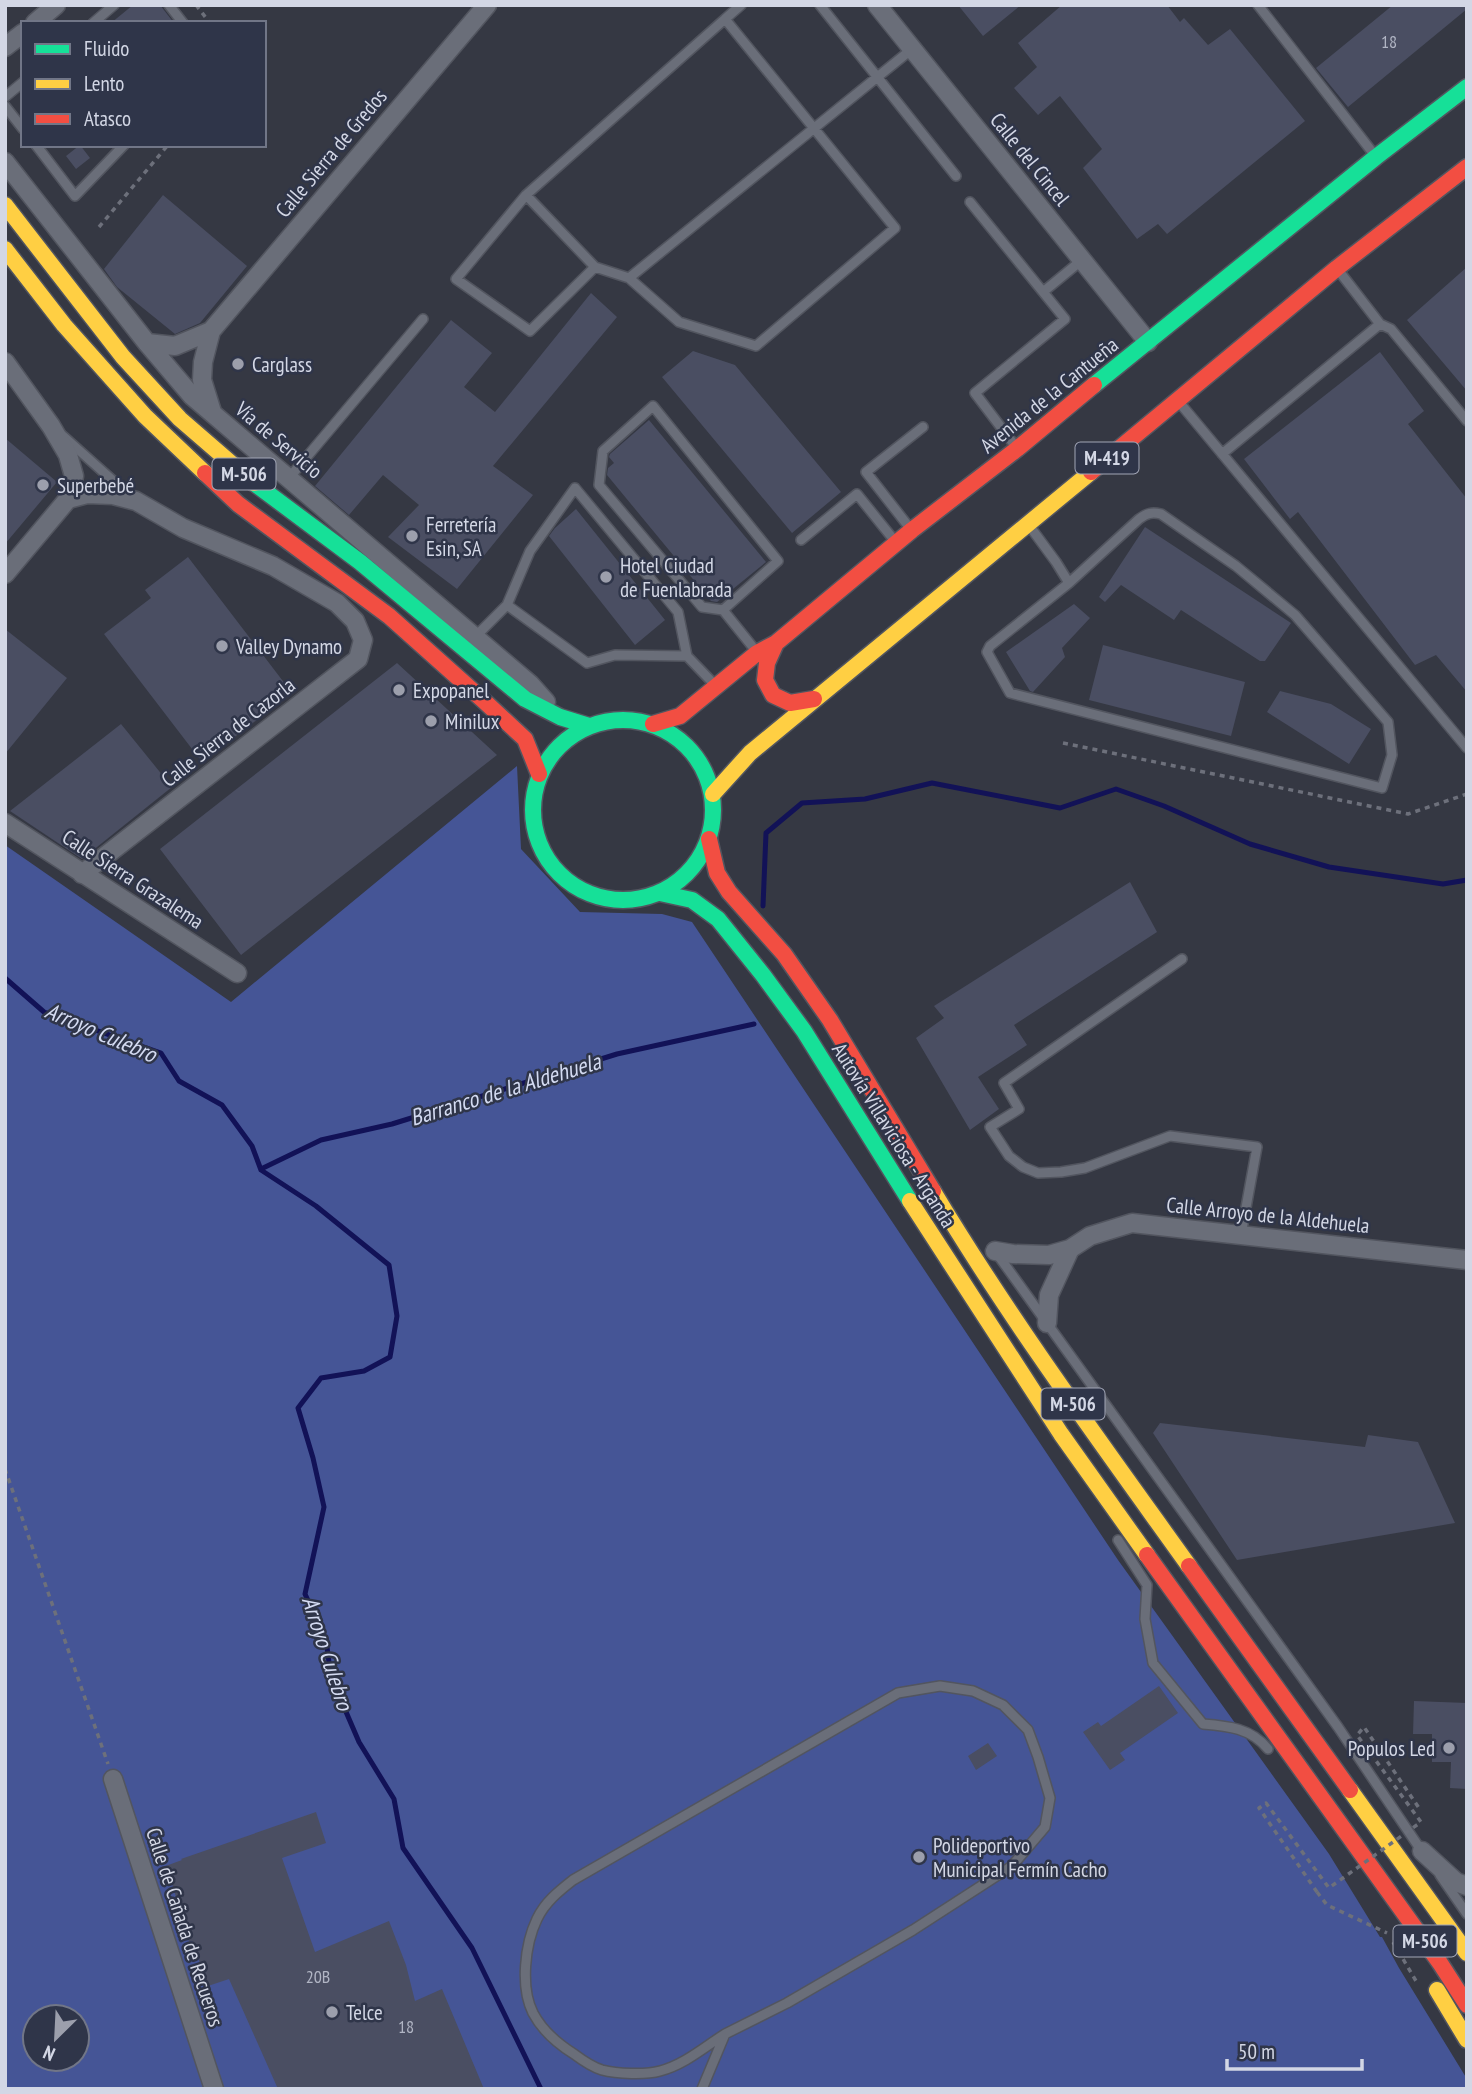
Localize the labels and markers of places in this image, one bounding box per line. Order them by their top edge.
place label: Carglass [252,351,312,378]
marker: Carglass [230,356,246,372]
place label: Superbebé [57,472,134,499]
marker: Superbebé [35,477,51,493]
place label: Ferretería Esin, SA [426,511,497,562]
marker: Ferretería Esin, SA [404,528,420,544]
place label: Hotel Ciudad de Fuenlabrada [620,552,732,603]
marker: Hotel Ciudad de Fuenlabrada [598,569,614,585]
place label: Valley Dynamo [235,633,342,660]
marker: Valley Dynamo [214,638,230,654]
place label: Expopanel [413,677,489,704]
marker: Expopanel [391,682,407,698]
place label: Minilux [445,708,500,735]
marker: Minilux [423,713,439,729]
place label: Populos Led [1348,1735,1435,1762]
marker: Populos Led [1441,1740,1457,1756]
place label: Polideportivo Municipal Fermín Cacho [933,1832,1107,1883]
marker: Polideportivo Municipal Fermín Cacho [911,1849,927,1865]
place label: Telce [346,1999,383,2026]
marker: Telce [324,2004,340,2020]

